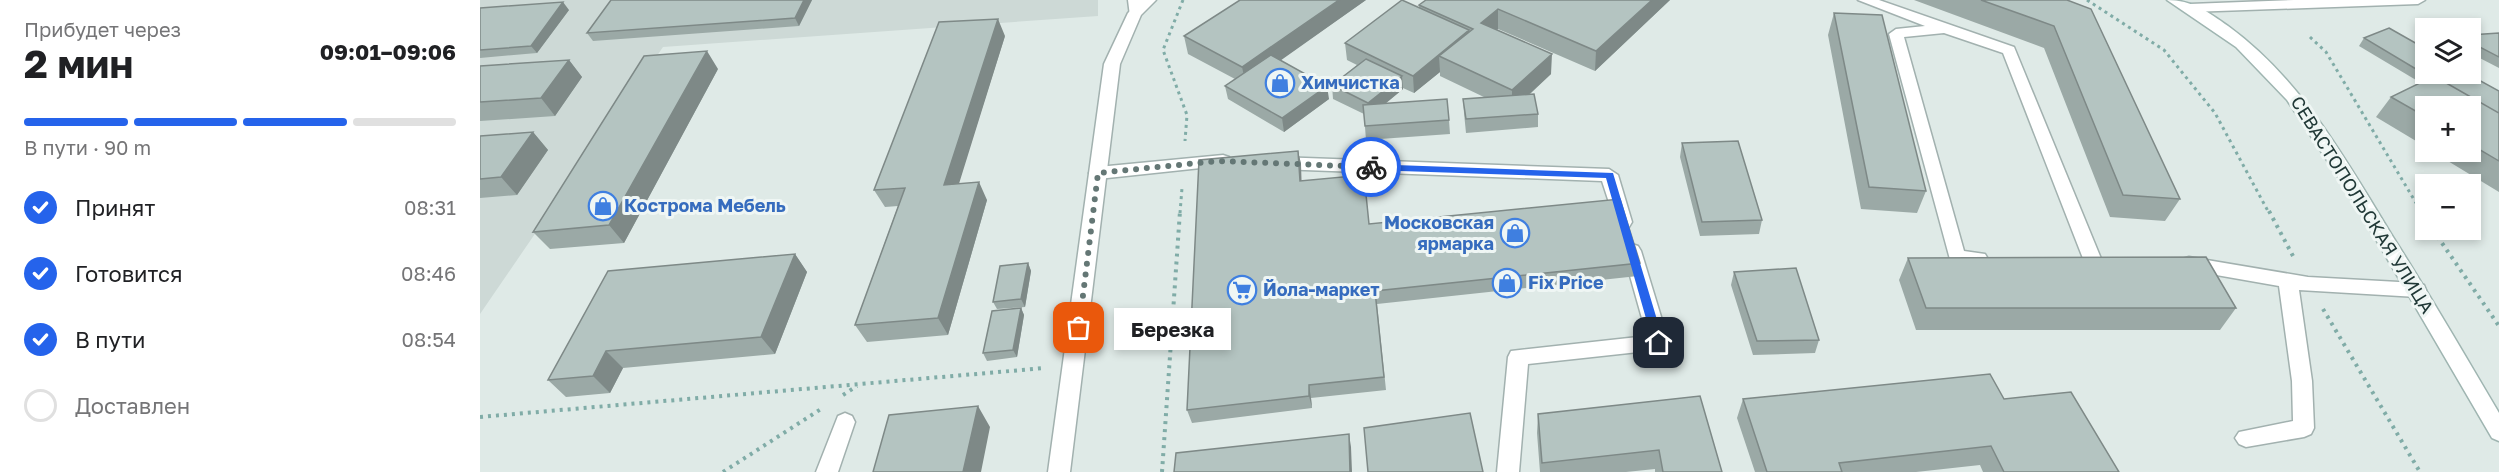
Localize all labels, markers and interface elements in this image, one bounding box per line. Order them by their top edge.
text: Прибудет через [24,17,181,41]
map controls [2415,18,2481,240]
button: layers [2415,18,2481,84]
text: 09:01–09:06 [320,38,456,65]
text: 2 мин [24,40,133,87]
shop icon: Химчистка [1264,67,1296,99]
place label: Химчистка [1301,71,1400,93]
street label: СЕВАСТОПОЛЬСКАЯ УЛИЦА [2287,92,2439,317]
button: + [2415,96,2481,162]
text: В пути · 90 m [24,135,151,159]
courier [1341,137,1401,197]
icon: bike [1355,151,1388,184]
button: − [2415,174,2481,240]
shop icon: Кострома Мебель [587,190,619,222]
icon: check [24,191,57,224]
text: Принят [75,194,155,221]
place label: Кострома Мебель [624,194,786,216]
text: 08:31 [404,195,456,219]
place label: Московская ярмарка [1384,211,1494,254]
shop icon: Московская ярмарка [1499,217,1531,249]
icon: check [24,257,57,290]
text: Готовится [75,260,183,287]
text: 08:46 [401,261,456,285]
shop icon: Fix Price [1491,267,1523,299]
place label: Fix Price [1528,271,1604,293]
supermarket icon: Йола-маркет [1226,274,1258,306]
place label: Йола-маркет [1263,278,1380,300]
pin [1053,302,1104,353]
callout: Березка [1115,307,1232,349]
icon: bag [1062,311,1095,344]
text: Березка [1131,317,1214,341]
pin [1633,317,1684,368]
icon: check [24,323,57,356]
text: В пути [75,326,145,353]
icon: home [1642,326,1675,359]
text: 08:54 [402,327,456,351]
text: Доставлен [75,392,190,419]

